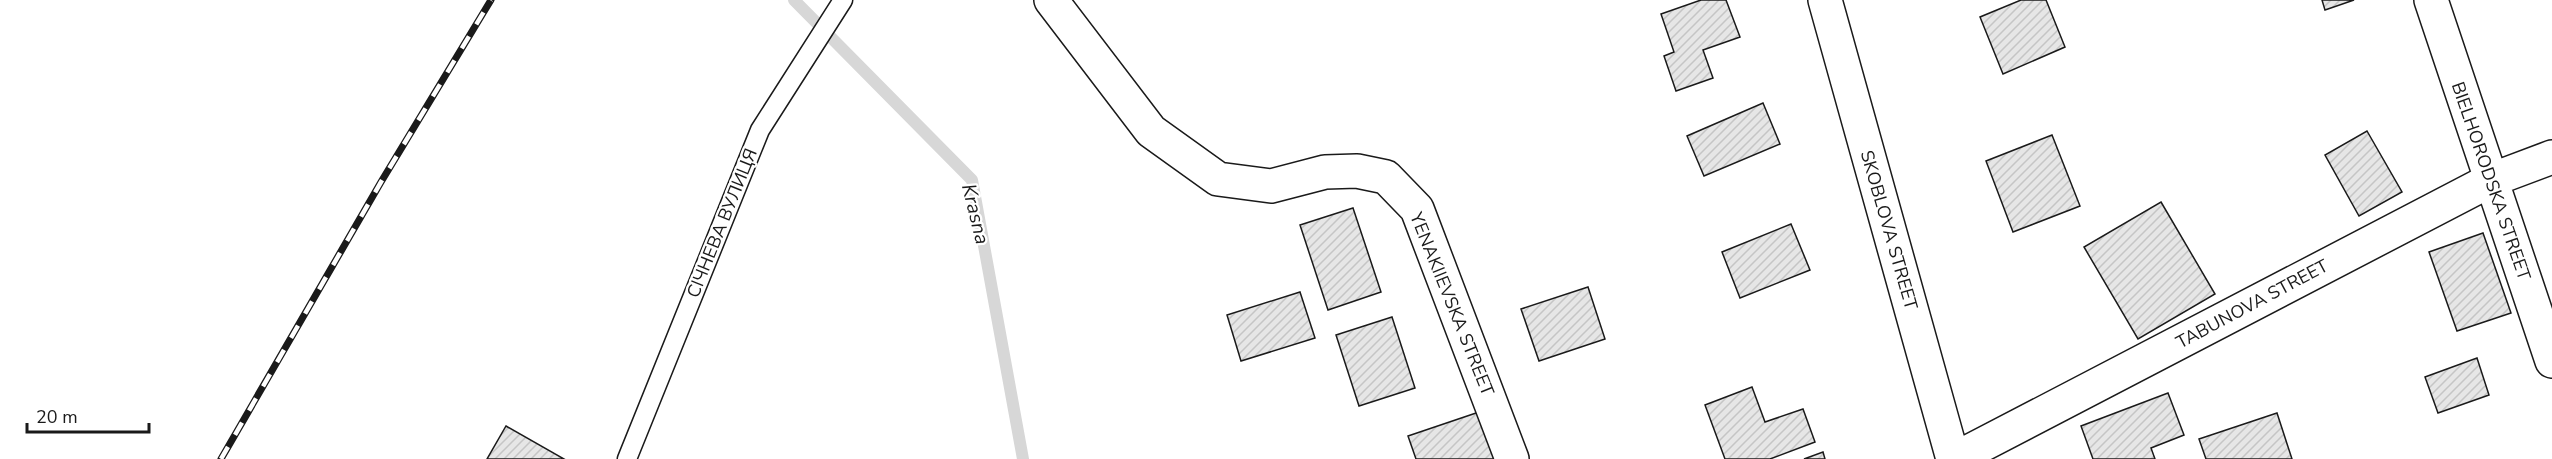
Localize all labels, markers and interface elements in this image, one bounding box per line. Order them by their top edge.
street label: BIELHORODSKA STREET [2446,79,2536,284]
street label: СІЧНЕВА ВУЛИЦЯ [681,145,763,301]
street label: SKOBLOVA STREET [1855,147,1923,313]
water label: Krasna [955,181,996,247]
street label: YENAKIIEVSKA STREET [1404,208,1500,399]
street label: TABUNOVA STREET [2172,254,2332,354]
scale bar [27,396,148,434]
text: 20 m [36,405,78,429]

